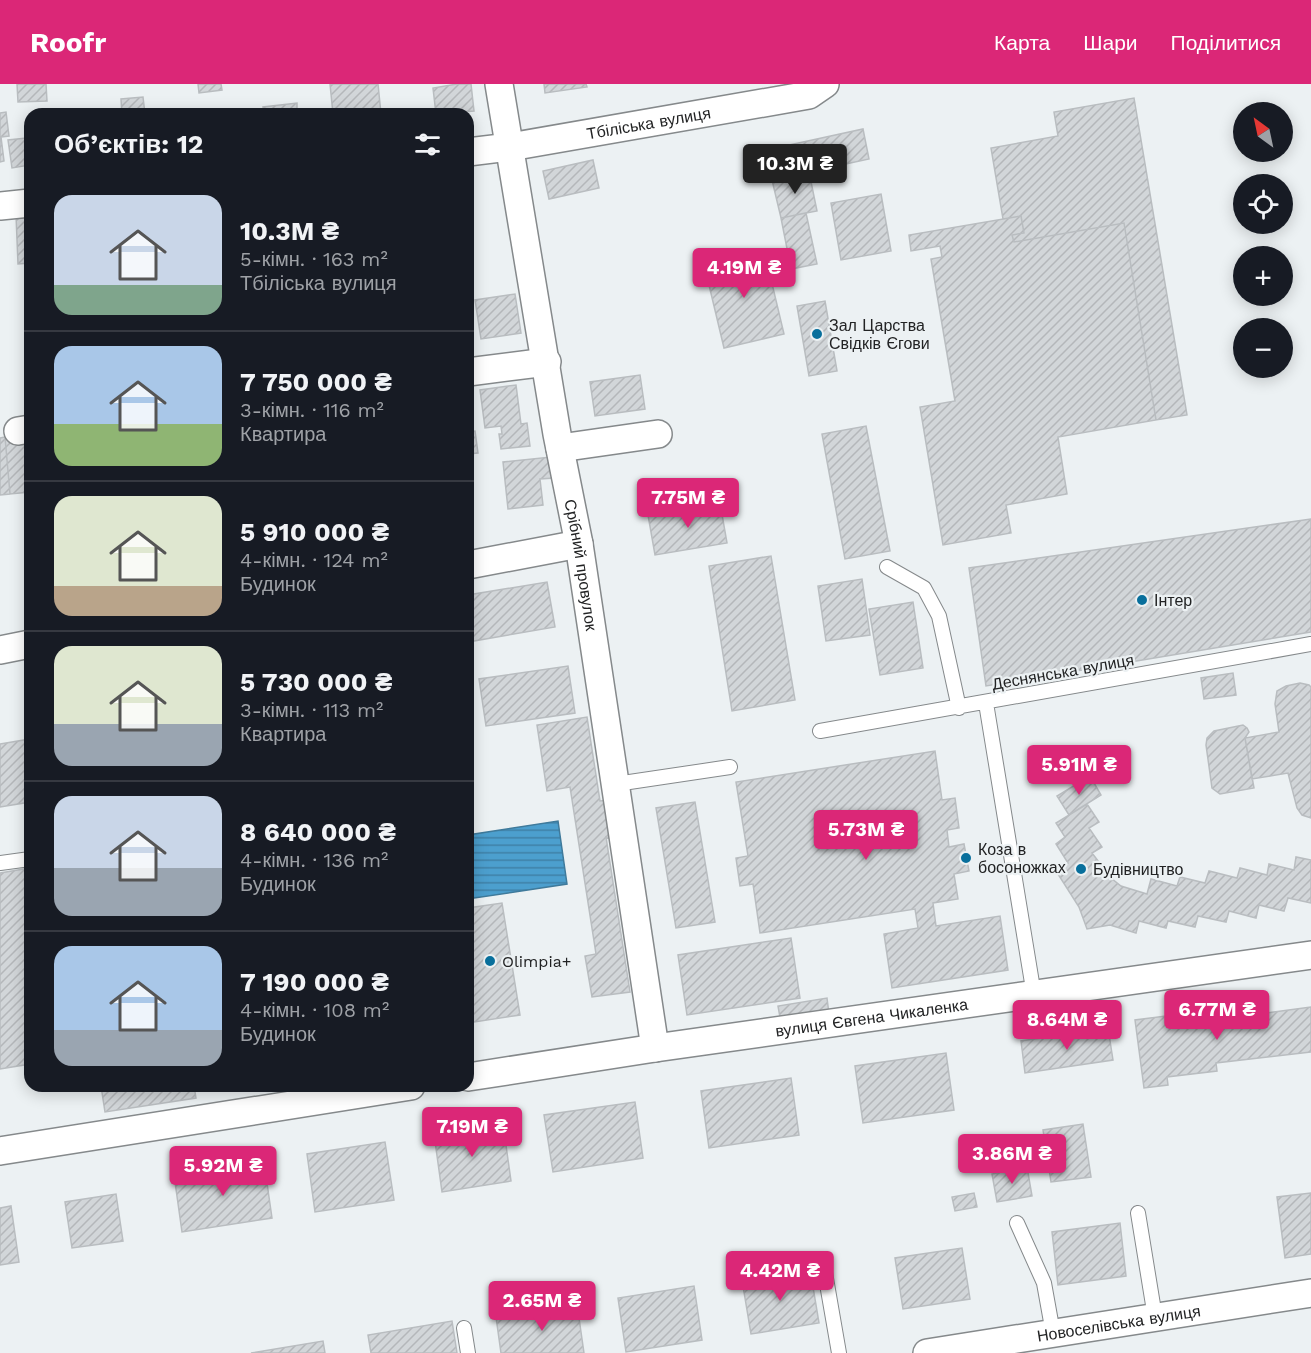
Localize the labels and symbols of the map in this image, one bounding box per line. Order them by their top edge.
north arrow [1233,102,1293,162]
street label: Тбіліська вулиця [585,103,712,143]
pin: 10.3M ₴ [740,144,850,195]
pin: 4.19M ₴ [689,248,799,299]
place label: Зал Царства Свідків Єгови [829,316,930,353]
marker: Зал Царства Свідків Єгови [810,327,824,341]
pin: 7.75M ₴ [633,478,743,529]
street label: Срібний провулок [561,498,602,633]
place label: Інтер [1154,591,1192,610]
marker: Інтер [1135,593,1149,607]
street label: Деснянська вулиця [990,650,1136,694]
pin: 5.91M ₴ [1024,745,1134,796]
pin: 5.73M ₴ [811,810,921,861]
place label: Коза в босоножках [978,840,1066,877]
marker: Коза в босоножках [959,851,973,865]
place label: Будівництво [1093,860,1184,879]
marker: Будівництво [1074,862,1088,876]
place label: Olimpia+ [502,952,571,971]
marker: Olimpia+ [483,954,497,968]
pin: 6.77M ₴ [1162,990,1272,1041]
street label: вулиця Євгена Чикаленка [774,994,969,1040]
pin: 8.64M ₴ [1012,1000,1122,1051]
pin: 7.19M ₴ [417,1107,527,1158]
pin: 3.86M ₴ [957,1134,1067,1185]
pin: 5.92M ₴ [168,1146,278,1197]
pin: 4.42M ₴ [725,1251,835,1302]
pin: 2.65M ₴ [487,1281,597,1332]
street label: Новоселівська вулиця [1036,1301,1202,1345]

